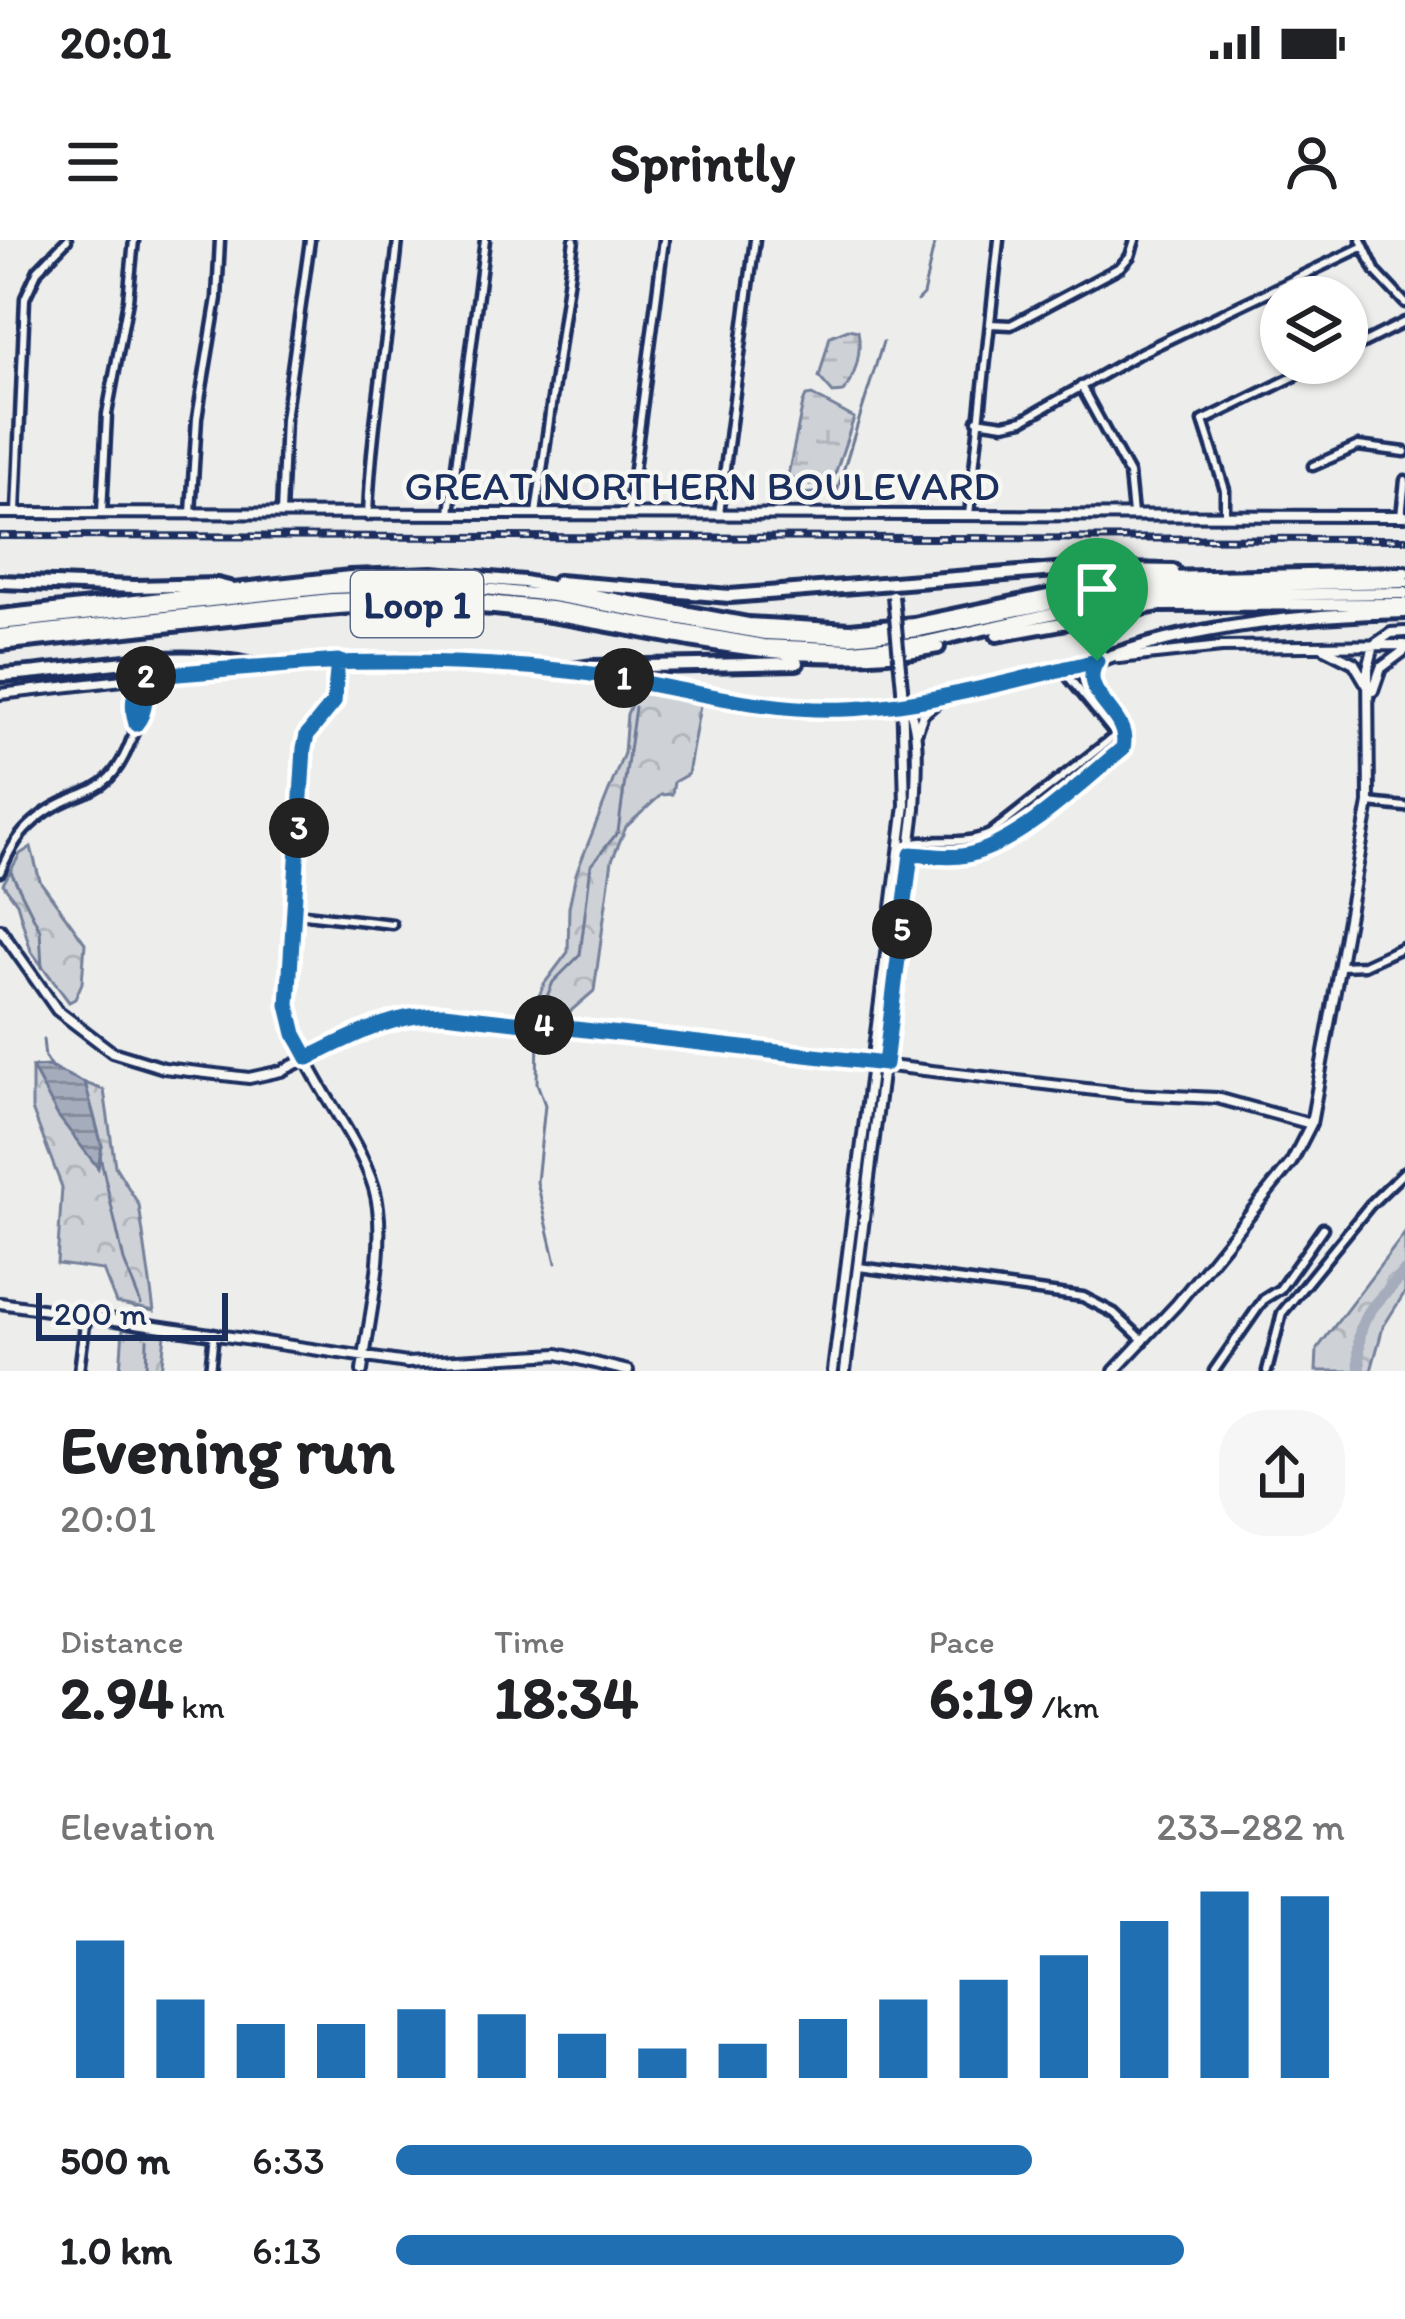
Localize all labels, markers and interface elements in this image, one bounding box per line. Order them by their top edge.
text: 20:01 [60,15,171,69]
icon: menu [60,129,126,195]
icon: person [1279,129,1345,195]
text: Sprintly [610,130,795,195]
map controls [1260,276,1368,384]
button: layers [1260,276,1368,384]
street label: GREAT NORTHERN BOULEVARD [404,460,1000,511]
pin [1046,538,1148,661]
icon: arrive [1064,556,1130,622]
road number: Loop 1 [351,571,483,637]
pin: 2 [116,646,176,706]
pin: 1 [594,648,654,708]
text: 2 [137,656,155,695]
text: 1 [616,658,632,697]
pin: 3 [269,798,329,858]
text: 3 [290,808,308,847]
pin: 5 [872,899,932,959]
text: 5 [893,909,911,948]
pin: 4 [514,995,574,1055]
text: 4 [534,1005,554,1044]
scale bar [36,1287,228,1340]
text: 200 m [54,1294,147,1333]
text: Evening run [60,1410,395,1490]
button: share [1219,1410,1345,1536]
text: 20:01 [60,1495,156,1542]
text: Distance [60,1622,184,1661]
text: Time [494,1622,565,1661]
text: Pace [929,1622,995,1661]
text: 2.94 [60,1661,174,1733]
text: 18:34 [494,1661,639,1733]
text: 6:19 [929,1661,1034,1733]
text: km [174,1687,225,1726]
text: /km [1034,1687,1099,1726]
text: Elevation [60,1803,215,1850]
text: 233–282 m [1156,1803,1345,1850]
text: 500 m [60,2137,170,2184]
text: 6:33 [252,2137,325,2184]
text: 1.0 km [60,2227,172,2274]
text: 6:13 [252,2227,322,2274]

